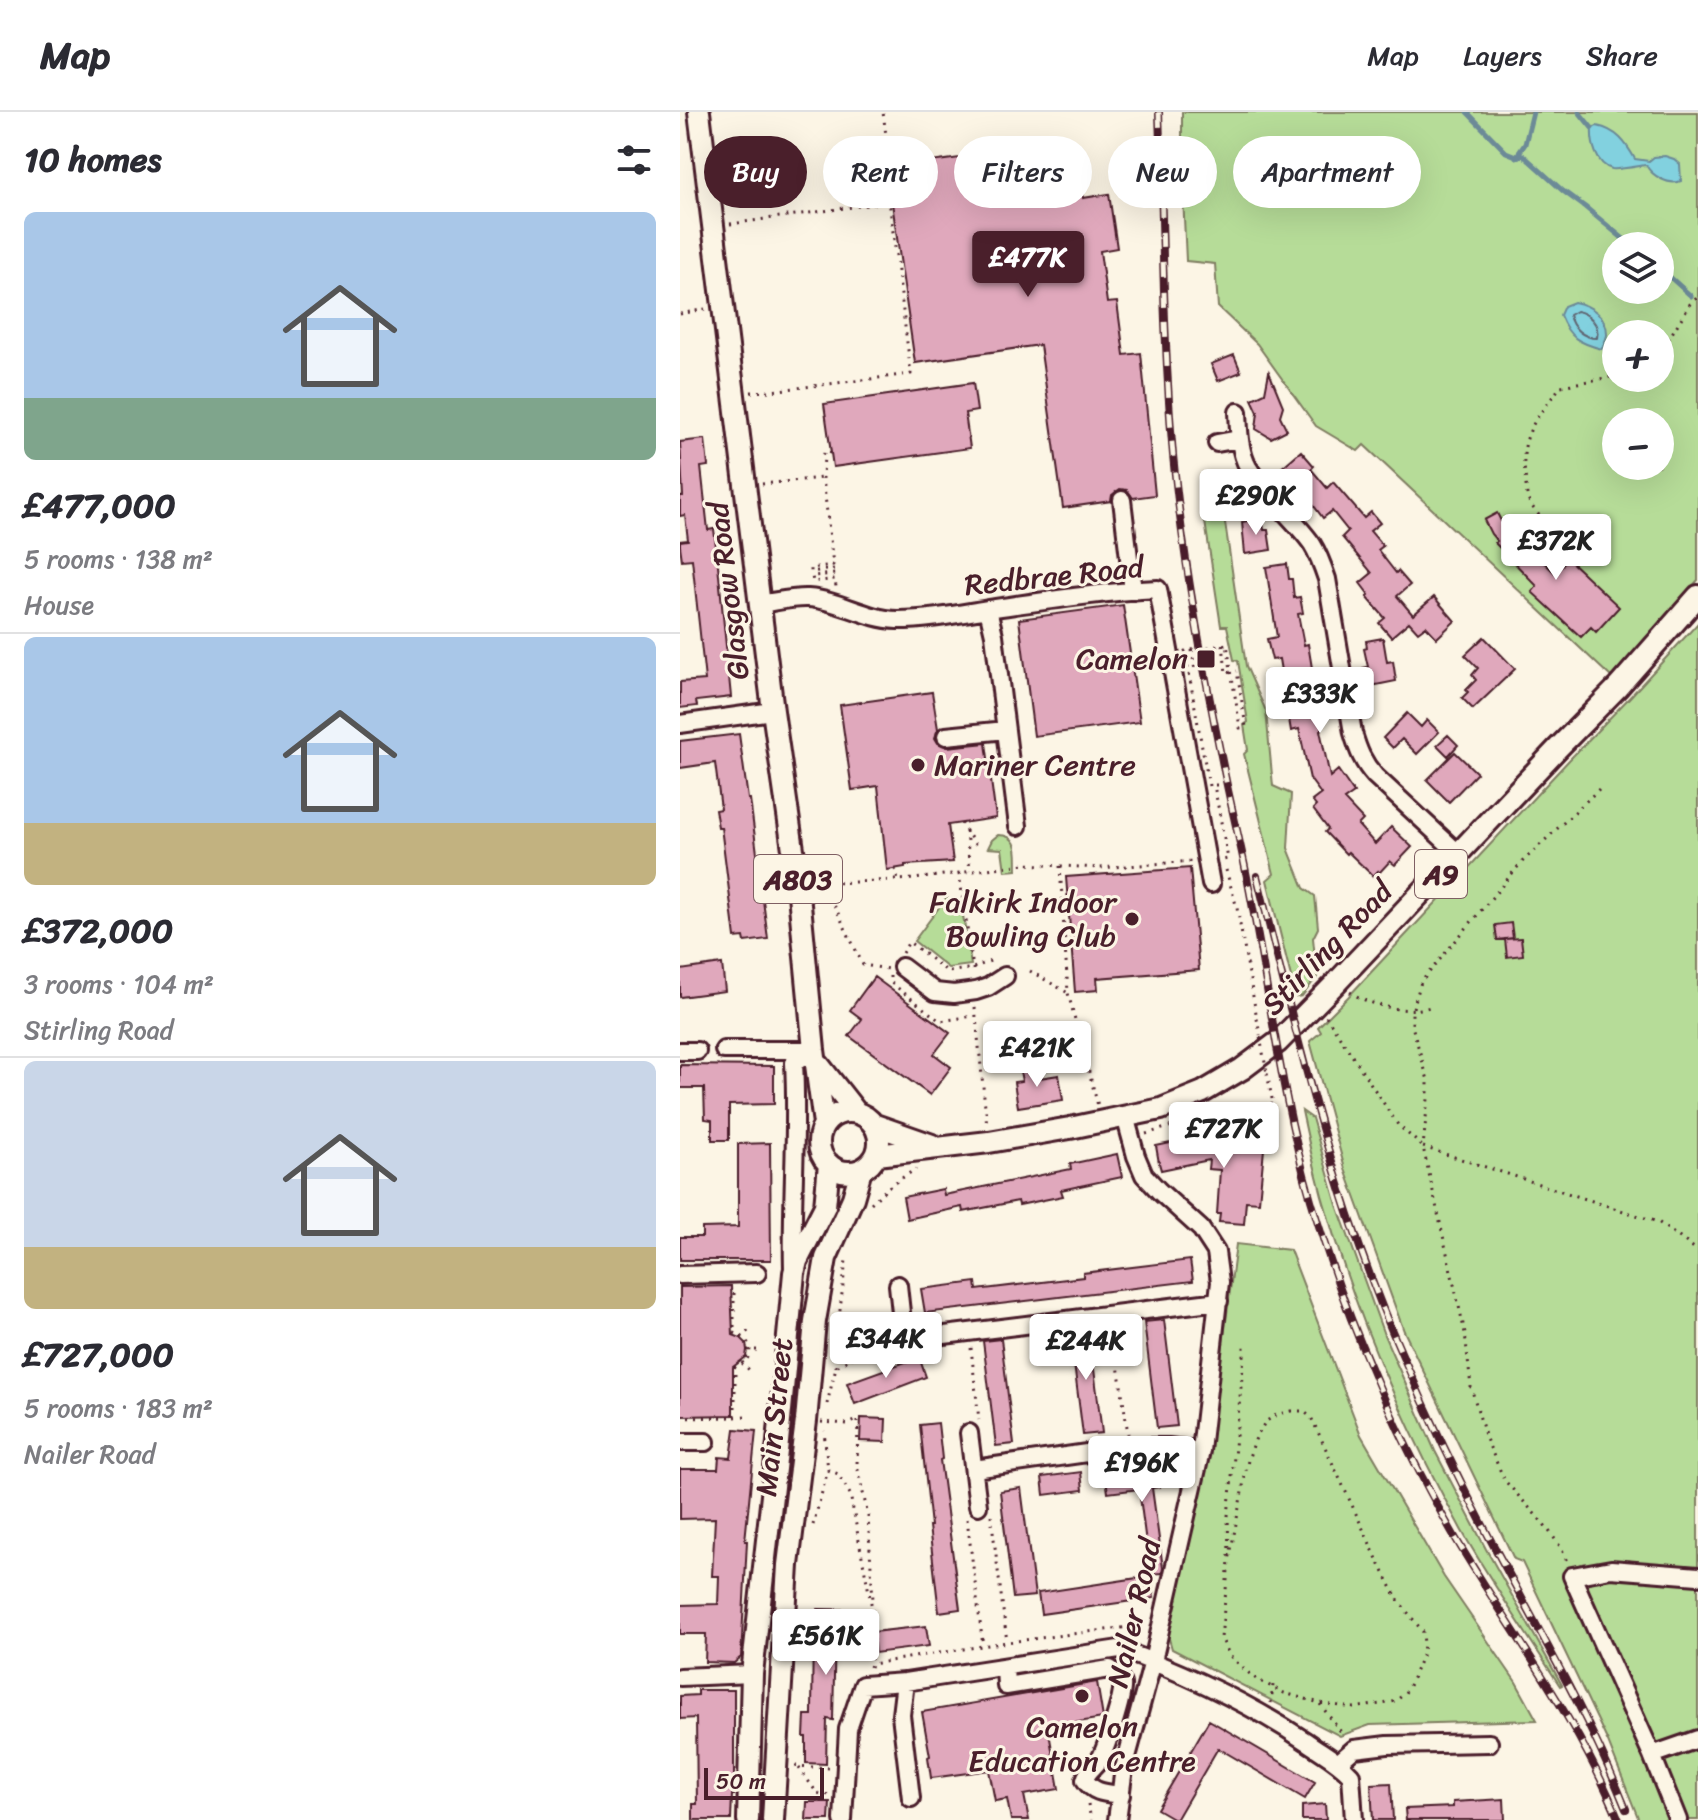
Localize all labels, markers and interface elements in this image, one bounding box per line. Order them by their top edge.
text: Map [40,22,110,89]
text: Map [1367,31,1419,80]
text: Layers [1463,31,1542,80]
text: Share [1586,31,1658,80]
text: 10 homes [24,130,162,190]
chip: Buy [704,136,807,208]
chip: Rent [823,136,938,208]
chip: Filters [954,136,1092,208]
chip: New [1108,136,1217,208]
chip: Apartment [1233,136,1421,208]
icon: filters [612,138,656,182]
pin: £477K [972,231,1084,299]
map controls [1602,232,1674,480]
button: layers [1602,232,1674,304]
text: £477K [990,234,1066,280]
icon: home [268,264,412,408]
button: + [1602,320,1674,392]
button: − [1602,408,1674,480]
pin: £290K [1200,469,1312,537]
text: £290K [1218,472,1295,518]
text: £477,000 [24,476,176,536]
street label: Glasgow Road [690,497,766,683]
pin: £372K [1500,514,1612,582]
text: £372K [1519,517,1593,563]
text: 5 rooms · 138 m² [24,536,213,582]
street label: Redbrae Road [962,540,1148,612]
text: House [24,582,94,628]
place label: Camelon [1076,632,1188,686]
marker: Camelon [1195,648,1217,670]
pin: £333K [1264,667,1376,735]
text: £333K [1284,670,1356,716]
icon: home [268,689,412,833]
place label: Mariner Centre [934,738,1136,792]
marker: Mariner Centre [909,756,927,774]
road number: A9 [1415,850,1467,898]
road number: A803 [754,855,842,903]
street label: Stirling Road [1248,866,1408,1029]
place label: Falkirk Indoor Bowling Club [929,875,1118,963]
text: £372,000 [24,901,173,961]
marker: Falkirk Indoor Bowling Club [1123,910,1141,928]
text: 3 rooms · 104 m² [24,961,214,1007]
text: Stirling Road [24,1007,173,1053]
pin: £421K [981,1021,1093,1089]
text: £421K [1001,1024,1073,1070]
pin: £727K [1168,1102,1280,1170]
text: £727K [1187,1105,1261,1151]
icon: home [268,1113,412,1257]
pin: £344K [830,1312,942,1380]
pin: £244K [1030,1314,1142,1382]
text: £344K [848,1315,924,1361]
text: £244K [1047,1317,1125,1363]
text: £727,000 [24,1325,174,1385]
street label: Main Street [739,1335,809,1499]
text: 5 rooms · 183 m² [24,1385,213,1431]
text: Nailer Road [24,1431,155,1477]
pin: £196K [1086,1436,1198,1504]
text: £196K [1106,1439,1178,1485]
street label: Nailer Road [1091,1531,1178,1693]
pin: £561K [770,1609,882,1677]
text: £561K [790,1612,862,1658]
marker: Camelon Education Centre [1073,1687,1091,1705]
place label: Camelon Education Centre [968,1700,1196,1788]
text: 50 m [716,1762,766,1801]
scale bar [704,1764,824,1800]

